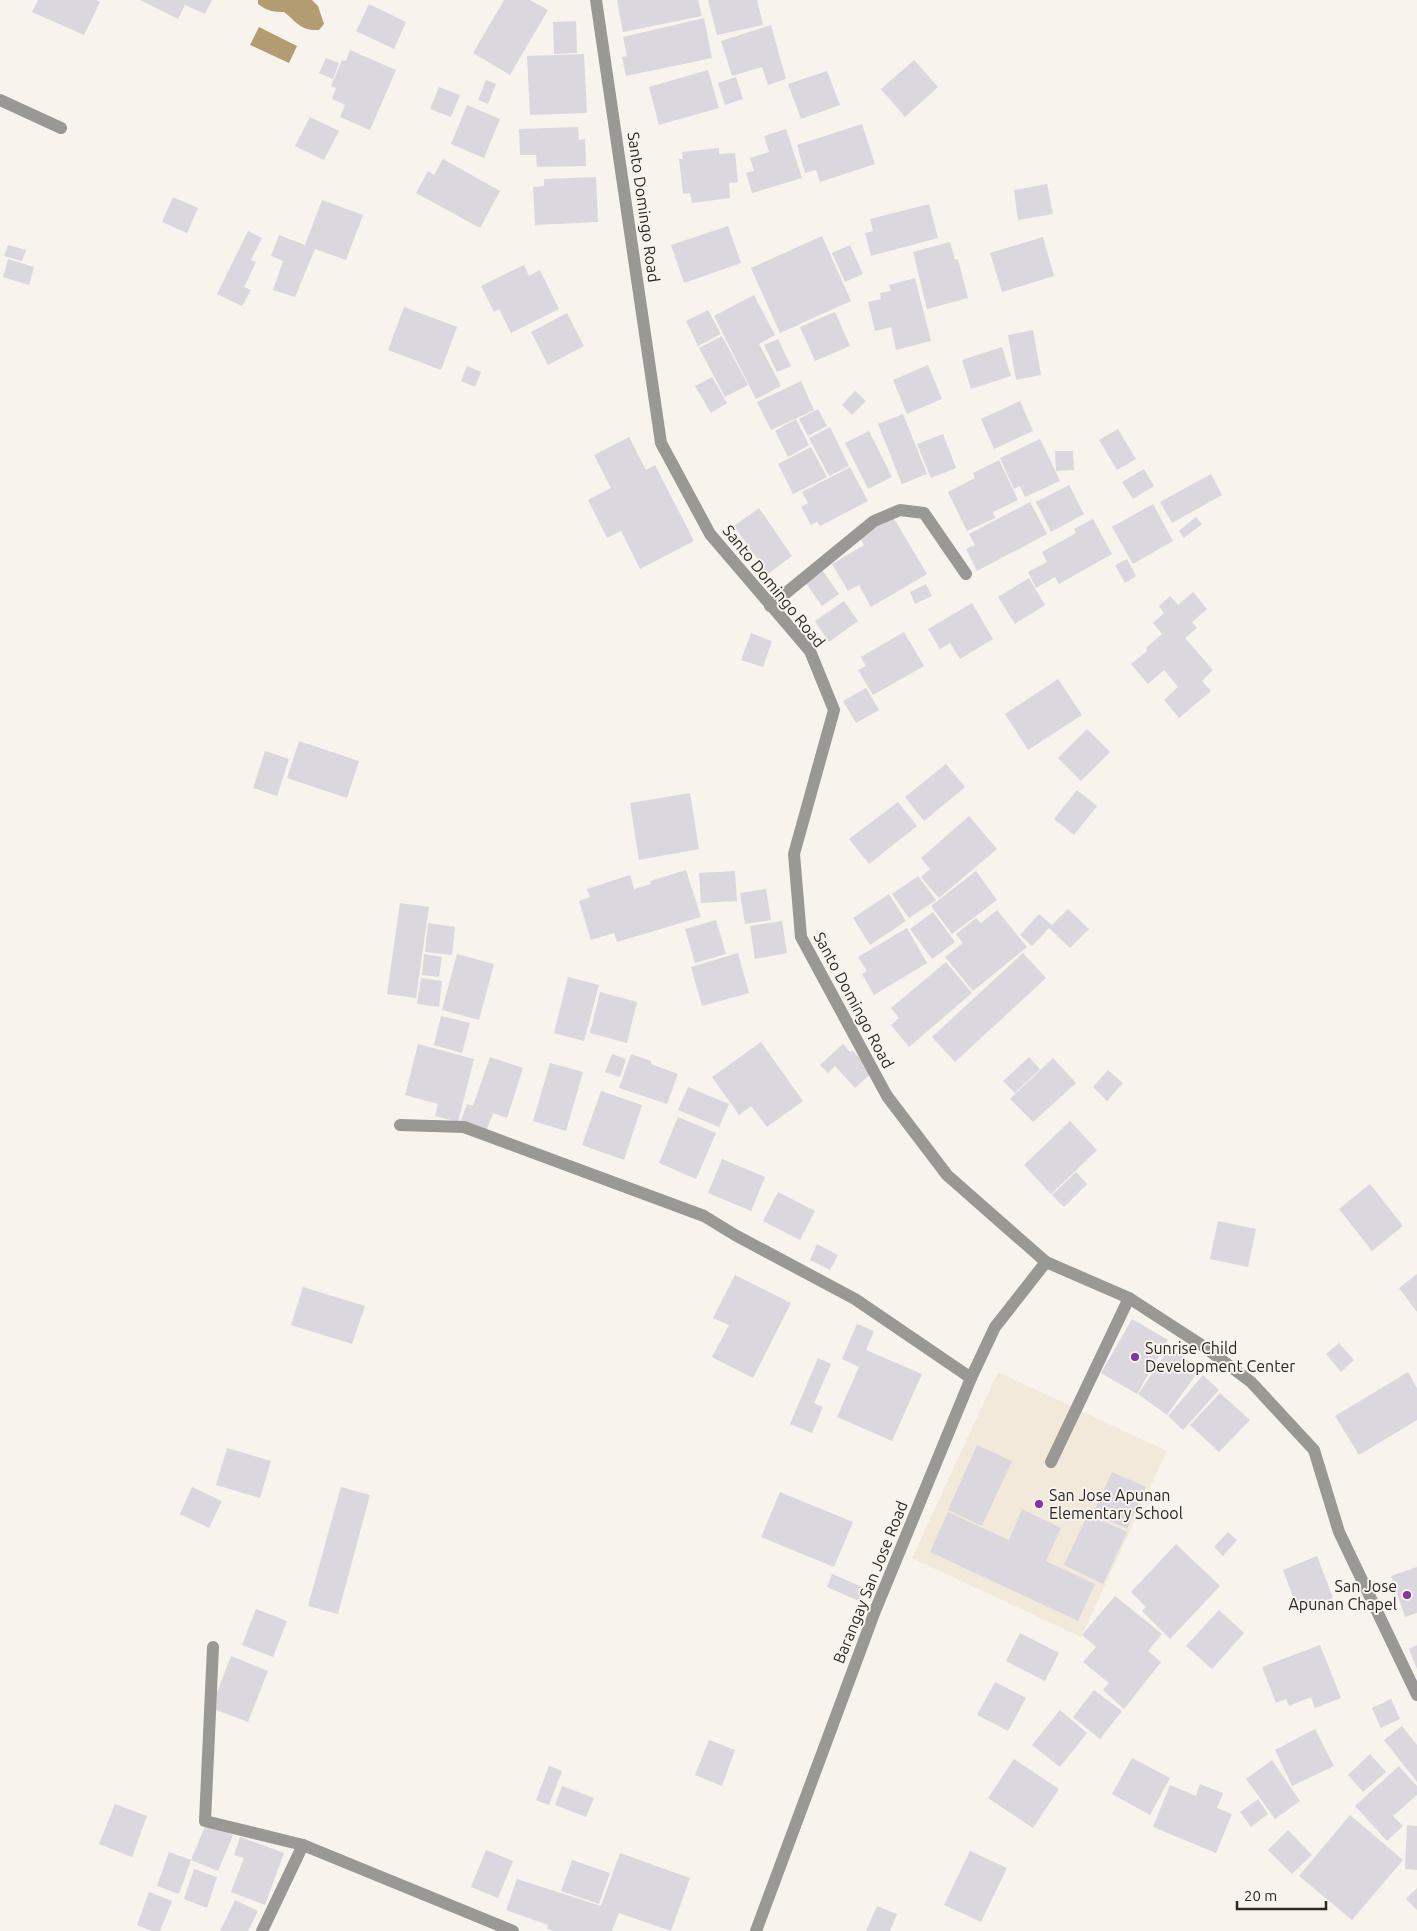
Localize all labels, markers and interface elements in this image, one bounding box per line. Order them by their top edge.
street label: Santo Domingo Road [625,131,663,283]
street label: Santo Domingo Road [719,521,829,651]
street label: Santo Domingo Road [810,929,898,1071]
place label: Sunrise Child Development Center [1145,1339,1295,1375]
marker: Sunrise Child Development Center [1129,1351,1141,1363]
place label: San Jose Apunan Elementary School [1049,1486,1183,1522]
street label: Barangay San Jose Road [829,1498,911,1666]
marker: San Jose Apunan Elementary School [1033,1498,1045,1510]
place label: San Jose Apunan Chapel [1288,1577,1397,1613]
marker: San Jose Apunan Chapel [1401,1589,1413,1601]
scale bar [1237,1878,1326,1910]
text: 20 m [1244,1887,1277,1904]

